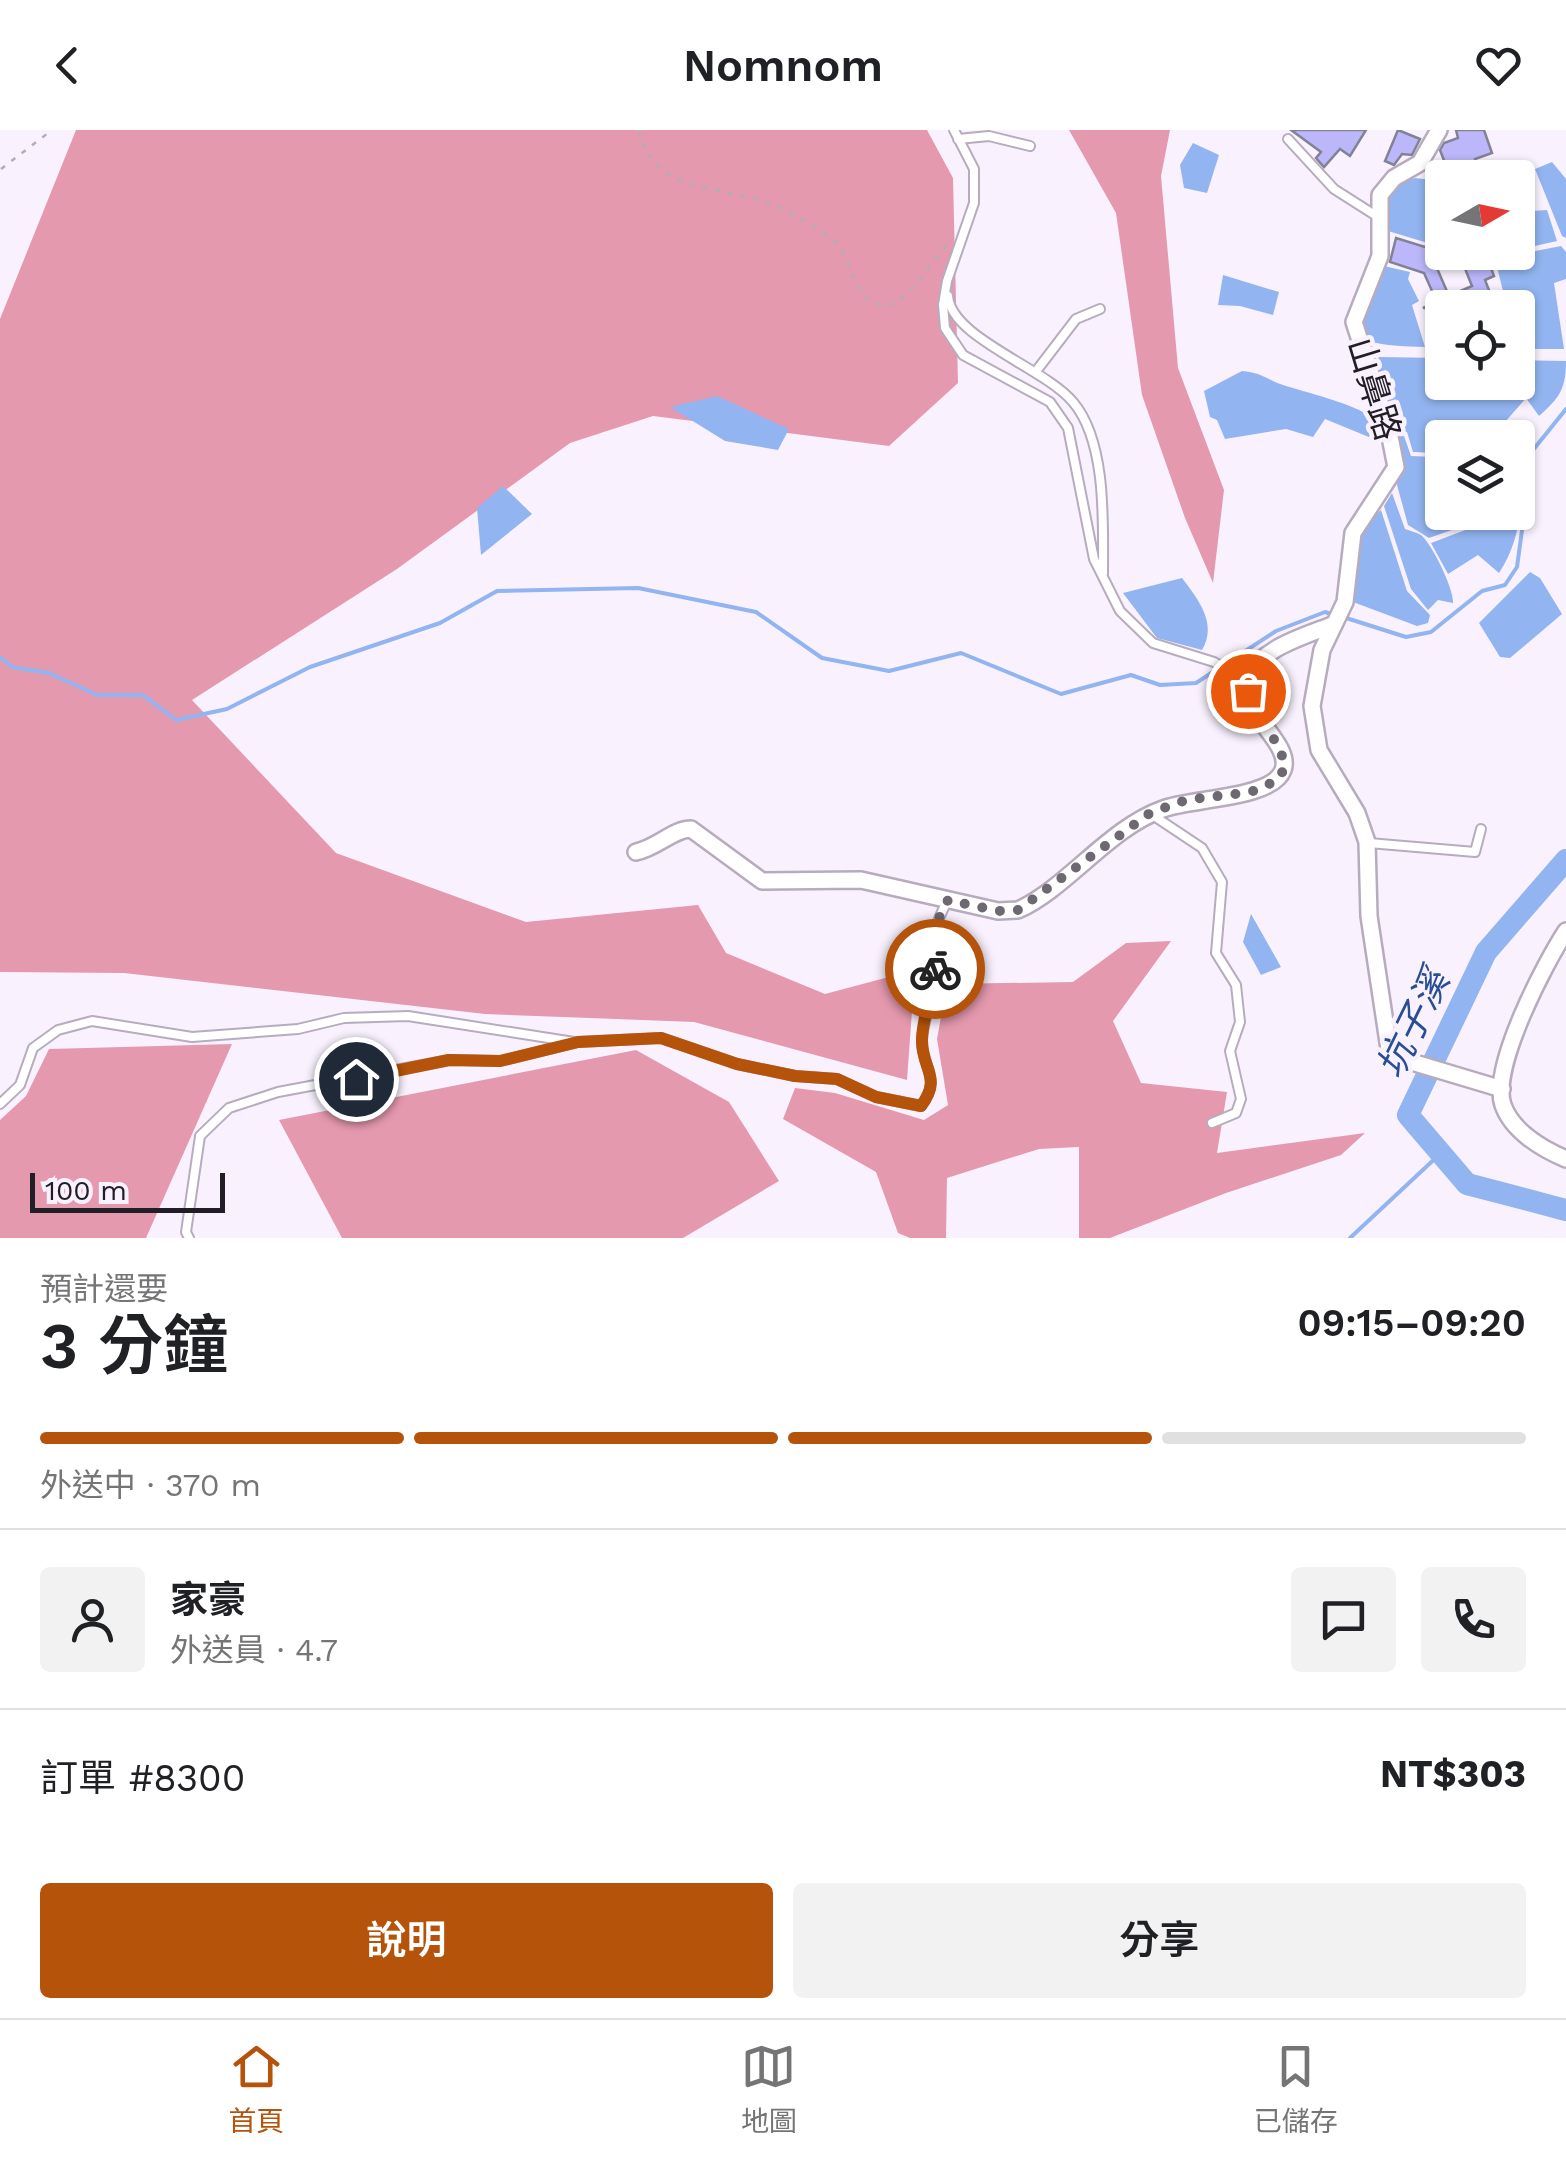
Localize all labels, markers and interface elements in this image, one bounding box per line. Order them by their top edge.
icon: back [40,38,95,93]
icon: heart [1471,38,1526,93]
text: Nomnom [683,39,883,92]
north arrow [1425,160,1535,270]
map controls [1425,160,1535,530]
button: locate [1425,290,1535,400]
street label: 山鼻路 [1339,333,1409,445]
button: layers [1425,420,1535,530]
pin [1206,649,1291,734]
icon: bag [1221,664,1276,719]
courier [885,919,985,1019]
icon: bike [908,942,963,997]
water label: 坑子溪 [1368,959,1460,1085]
pin [314,1037,399,1122]
icon: home [329,1052,384,1107]
scale bar [30,1168,225,1212]
text: 100 m [45,1174,127,1207]
text: 預計還要 [40,1270,168,1308]
text: 09:15–09:20 [1298,1301,1526,1345]
text: 3 分鐘 [40,1308,228,1384]
text: 外送中 · 370 m [40,1466,261,1504]
button: person [40,1567,145,1672]
button: chat [1291,1567,1396,1672]
button: phone [1421,1567,1526,1672]
text: 家豪 [170,1578,246,1622]
text: 外送員 · 4.7 [170,1631,338,1669]
text: NT$303 [1380,1752,1526,1796]
text: 訂單 #8300 [40,1756,245,1800]
button: 說明 [40,1883,773,1998]
button: 分享 [793,1883,1526,1998]
tab: 首頁 [228,2039,284,2139]
tab: 地圖 [741,2039,797,2139]
tab: 已儲存 [1254,2039,1338,2139]

